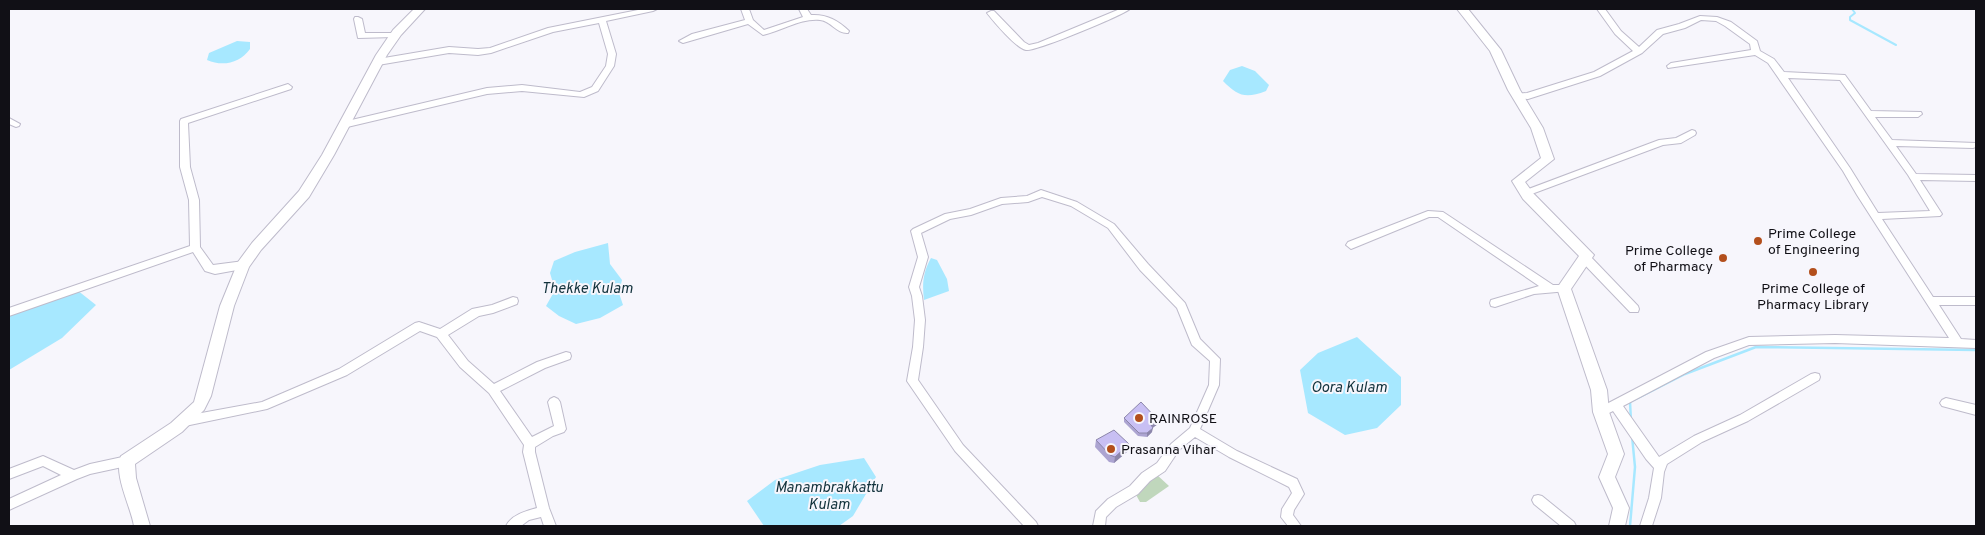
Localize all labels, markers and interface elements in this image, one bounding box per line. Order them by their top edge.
place label: Prime College of Engineering [1768,226,1860,259]
marker: Prime College of Engineering [1752,235,1764,247]
place label: Prime College of Pharmacy [1625,243,1713,276]
marker: Prime College of Pharmacy [1717,252,1729,264]
marker: Prime College of Pharmacy Library [1807,266,1819,278]
water label: Thekke Kulam [541,280,633,299]
place label: Prime College of Pharmacy Library [1757,281,1869,314]
water label: Oora Kulam [1311,379,1388,398]
place label: RAINROSE [1149,411,1217,428]
marker: RAINROSE [1133,412,1145,424]
place label: Prasanna Vihar [1121,442,1217,459]
marker: Prasanna Vihar [1105,443,1117,455]
water label: Manambrakkattu Kulam [775,479,884,515]

